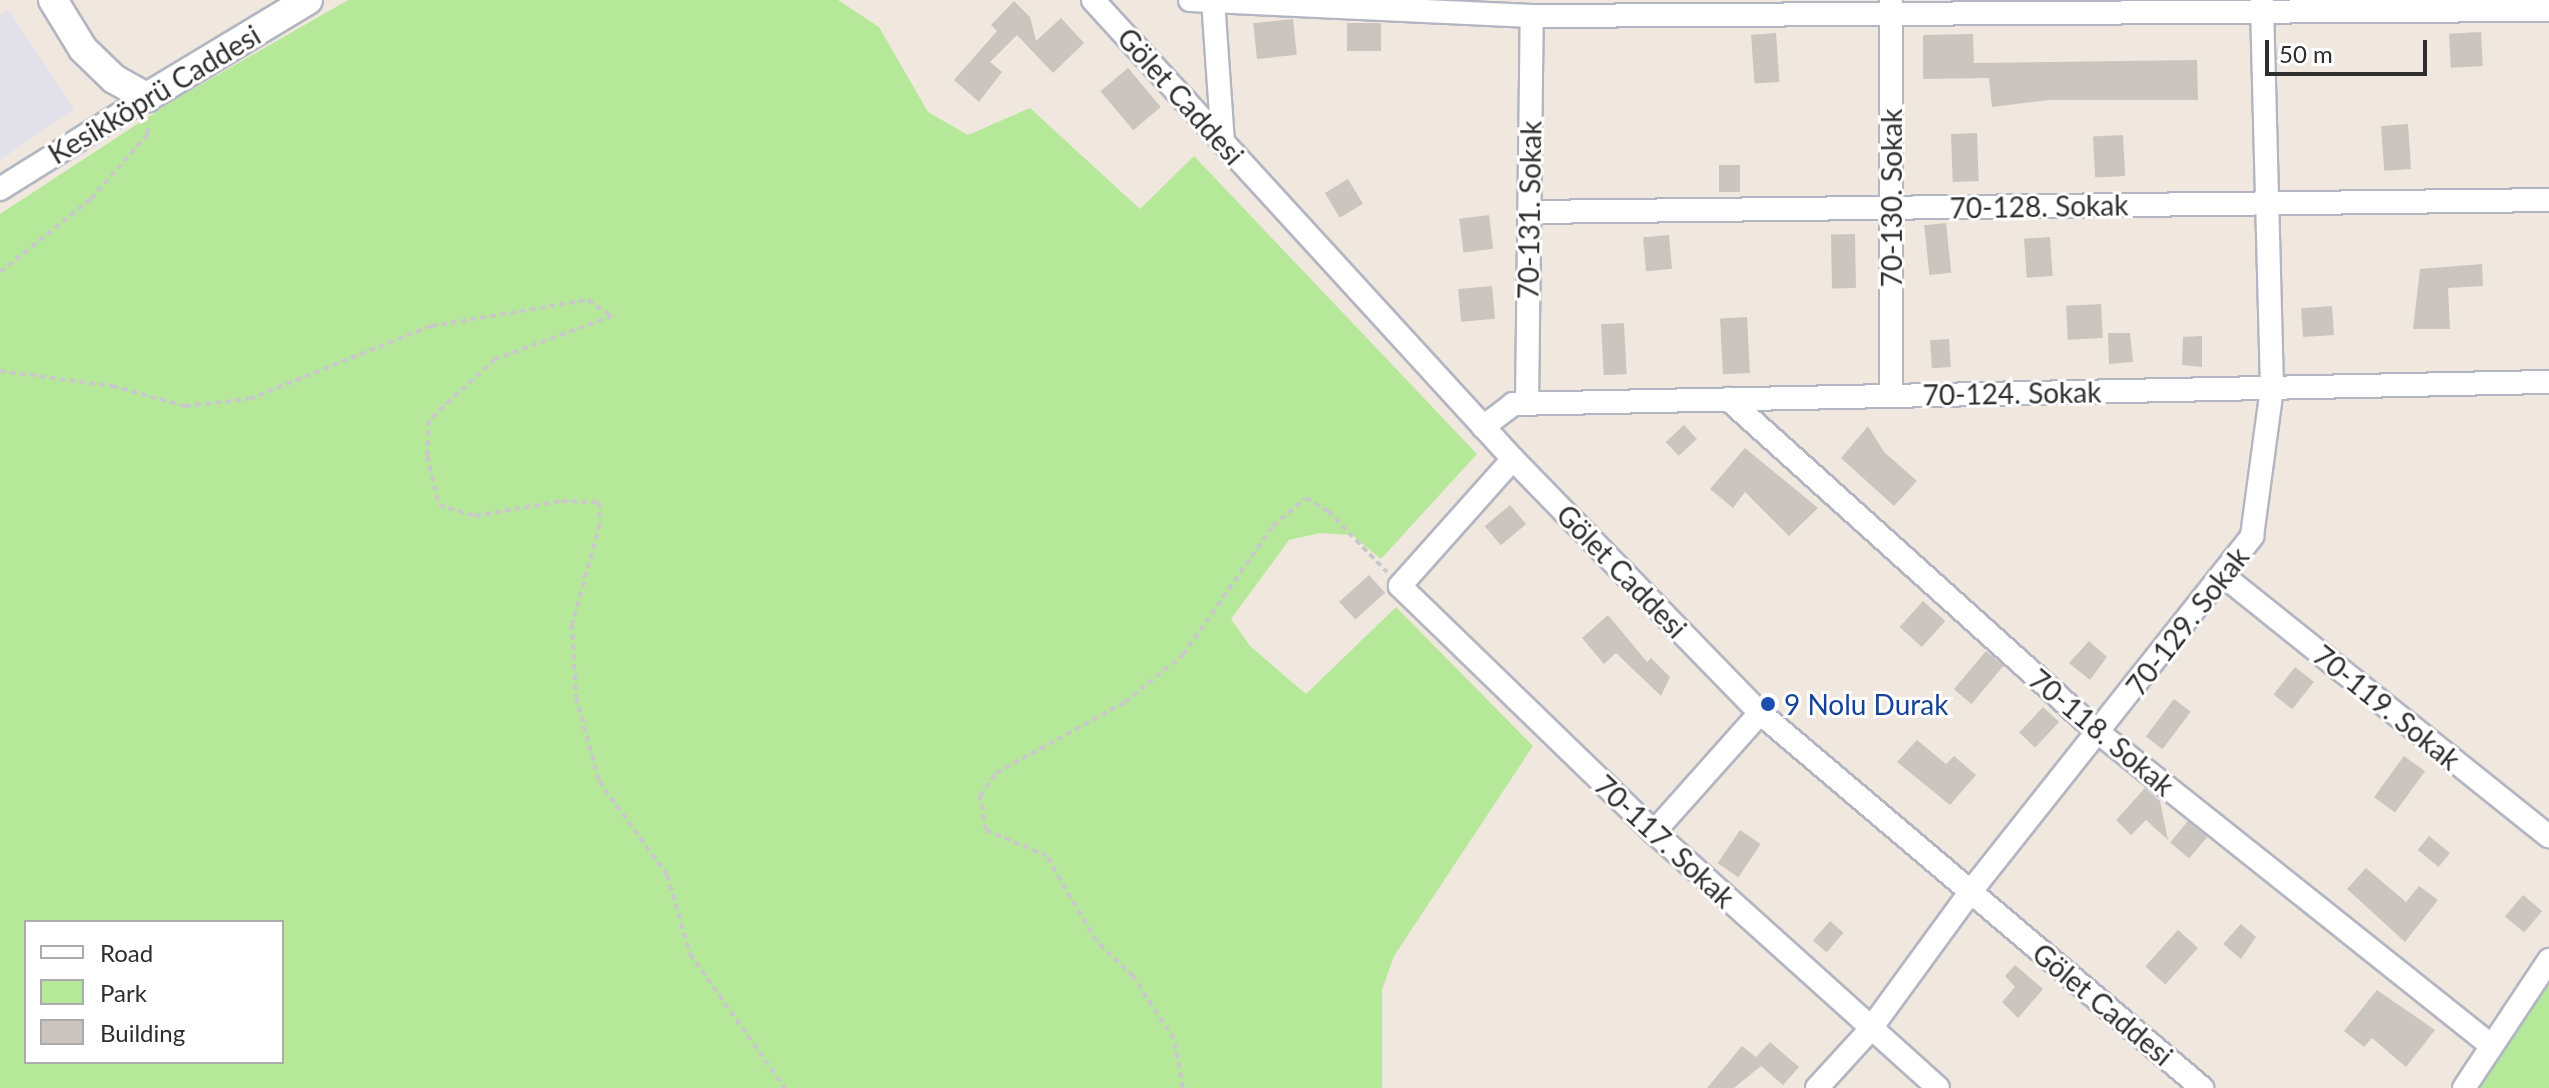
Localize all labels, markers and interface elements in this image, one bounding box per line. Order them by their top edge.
street label: Kesikköprü Caddesi [42,18,266,170]
street label: Gölet Caddesi [1111,21,1251,171]
scale bar [2269,24,2431,74]
text: 50 m [2279,39,2333,68]
street label: 70-130. Sokak [1874,109,1908,287]
street label: 70-131. Sokak [1511,120,1547,300]
street label: 70-128. Sokak [1949,188,2129,224]
street label: 70-124. Sokak [1922,375,2102,411]
street label: Gölet Caddesi [1550,497,1694,645]
street label: 70-129. Sokak [2119,540,2255,702]
street label: 70-119. Sokak [2307,638,2467,776]
street label: 70-118. Sokak [2023,662,2181,802]
place label: 9 Nolu Durak [1784,687,1948,721]
marker: 9 Nolu Durak [1759,695,1777,713]
street label: 70-117. Sokak [1588,768,1742,914]
legend [24,920,284,1064]
street label: Gölet Caddesi [2026,936,2180,1072]
text: Road [100,938,153,967]
text: Park [100,978,147,1007]
text: Building [100,1018,185,1047]

